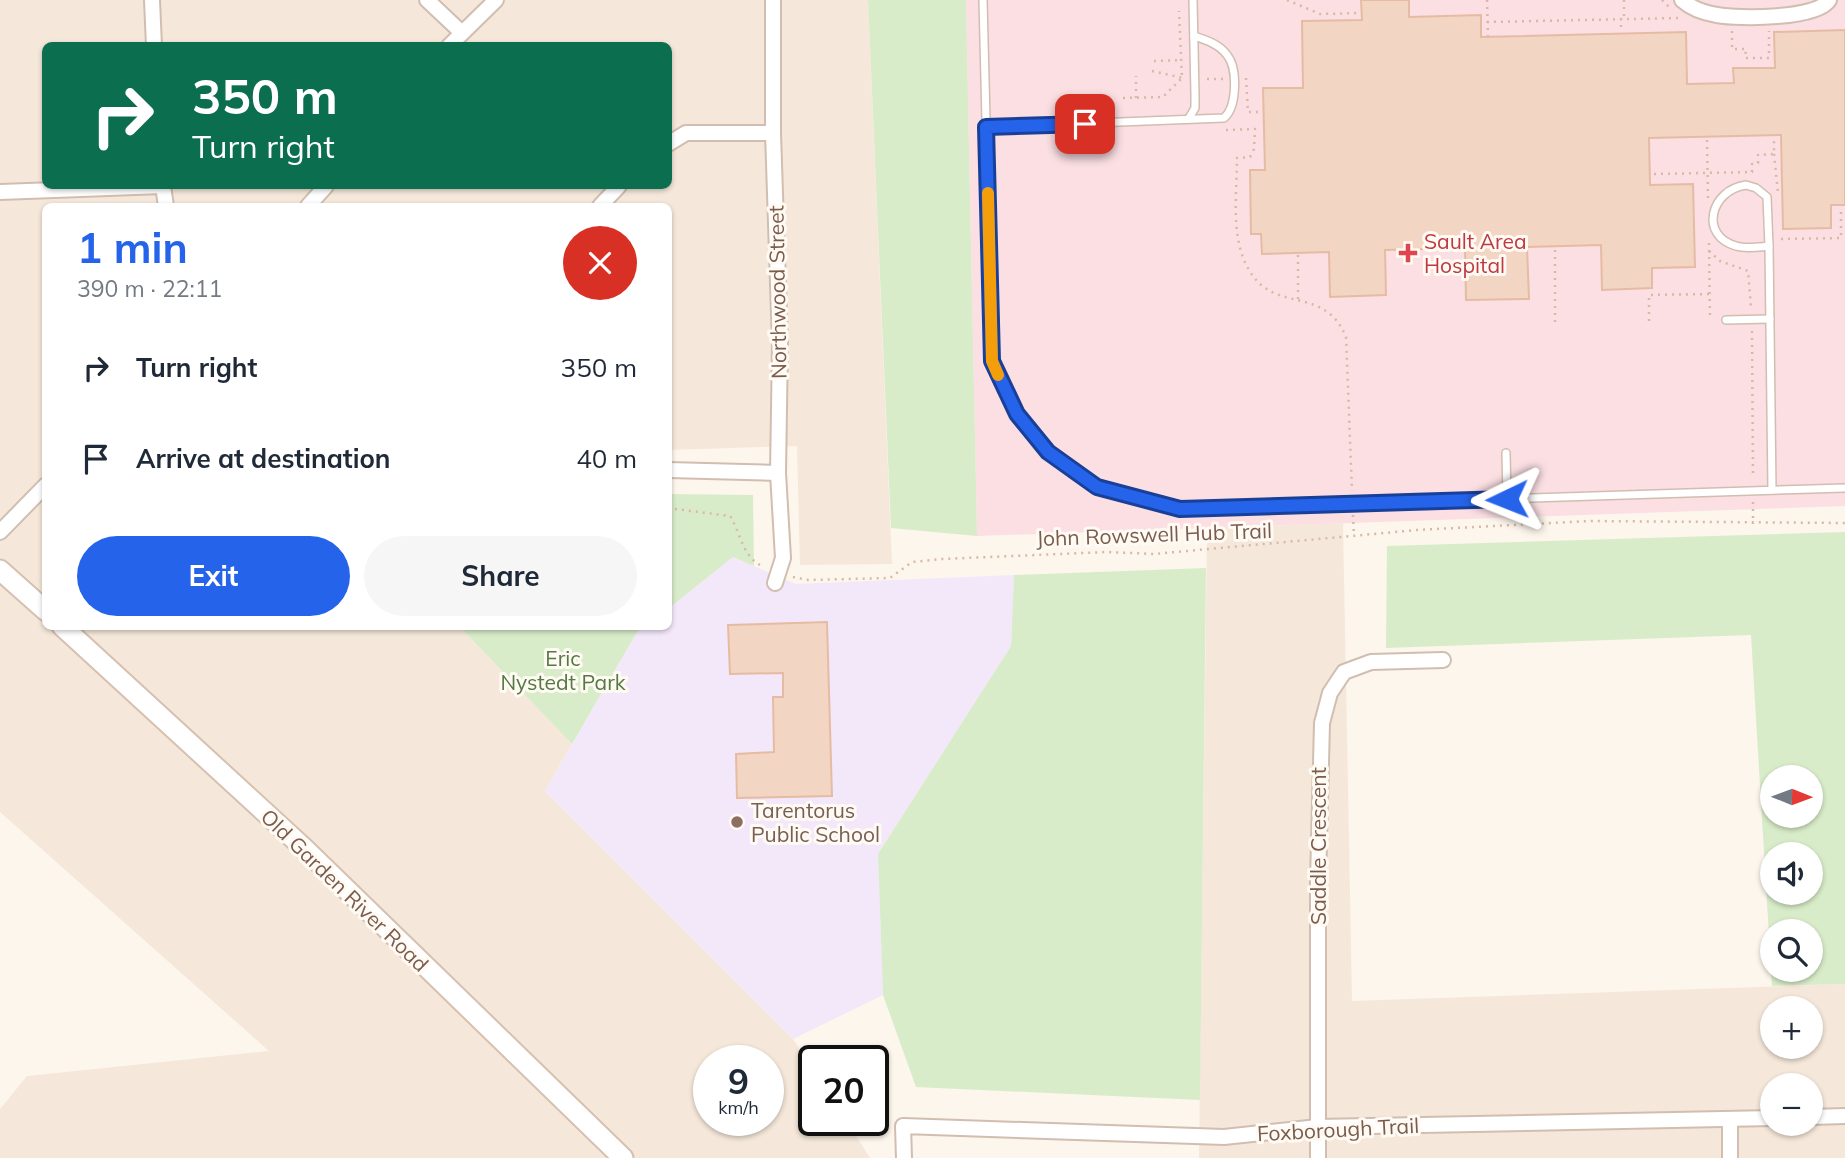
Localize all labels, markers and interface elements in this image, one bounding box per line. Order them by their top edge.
text: 350 m [192,65,338,126]
icon: right [77,70,168,161]
pin [1055,94,1115,154]
icon: arrive [1066,105,1104,143]
text: Turn right [192,126,335,166]
street label: Northwood Street [762,205,792,379]
text: 1 min [77,221,188,274]
button: close [563,226,637,300]
place label: Sault Area Hospital [1424,228,1527,278]
marker: Sault Area Hospital [1398,243,1418,263]
text: 390 m · 22:11 [77,274,222,303]
icon: right [77,349,115,387]
text: Turn right [136,351,257,384]
text: 350 m [561,351,637,384]
icon: arrive [77,440,115,478]
text: Arrive at destination [136,442,391,475]
text: 40 m [576,442,637,475]
position arrow [1470,462,1544,536]
street label: John Rowswell Hub Trail [1036,517,1272,551]
button: Exit [77,536,350,616]
button: Share [364,536,637,616]
park label: Eric Nystedt Park [500,645,626,695]
north arrow [1760,765,1824,828]
map controls [1760,765,1823,1136]
street label: Saddle Crescent [1305,767,1331,925]
place label: Tarentorus Public School [751,797,880,847]
street label: Old Garden River Road [256,803,434,977]
marker: Tarentorus Public School [729,814,745,830]
button: sound [1760,842,1823,905]
button: search [1760,919,1823,982]
button: + [1760,996,1823,1059]
speed limit sign: 20 [798,1045,889,1136]
text: 9 [728,1059,749,1103]
button: − [1760,1073,1823,1136]
text: km/h [718,1096,759,1119]
street label: Foxborough Trail [1256,1112,1420,1146]

